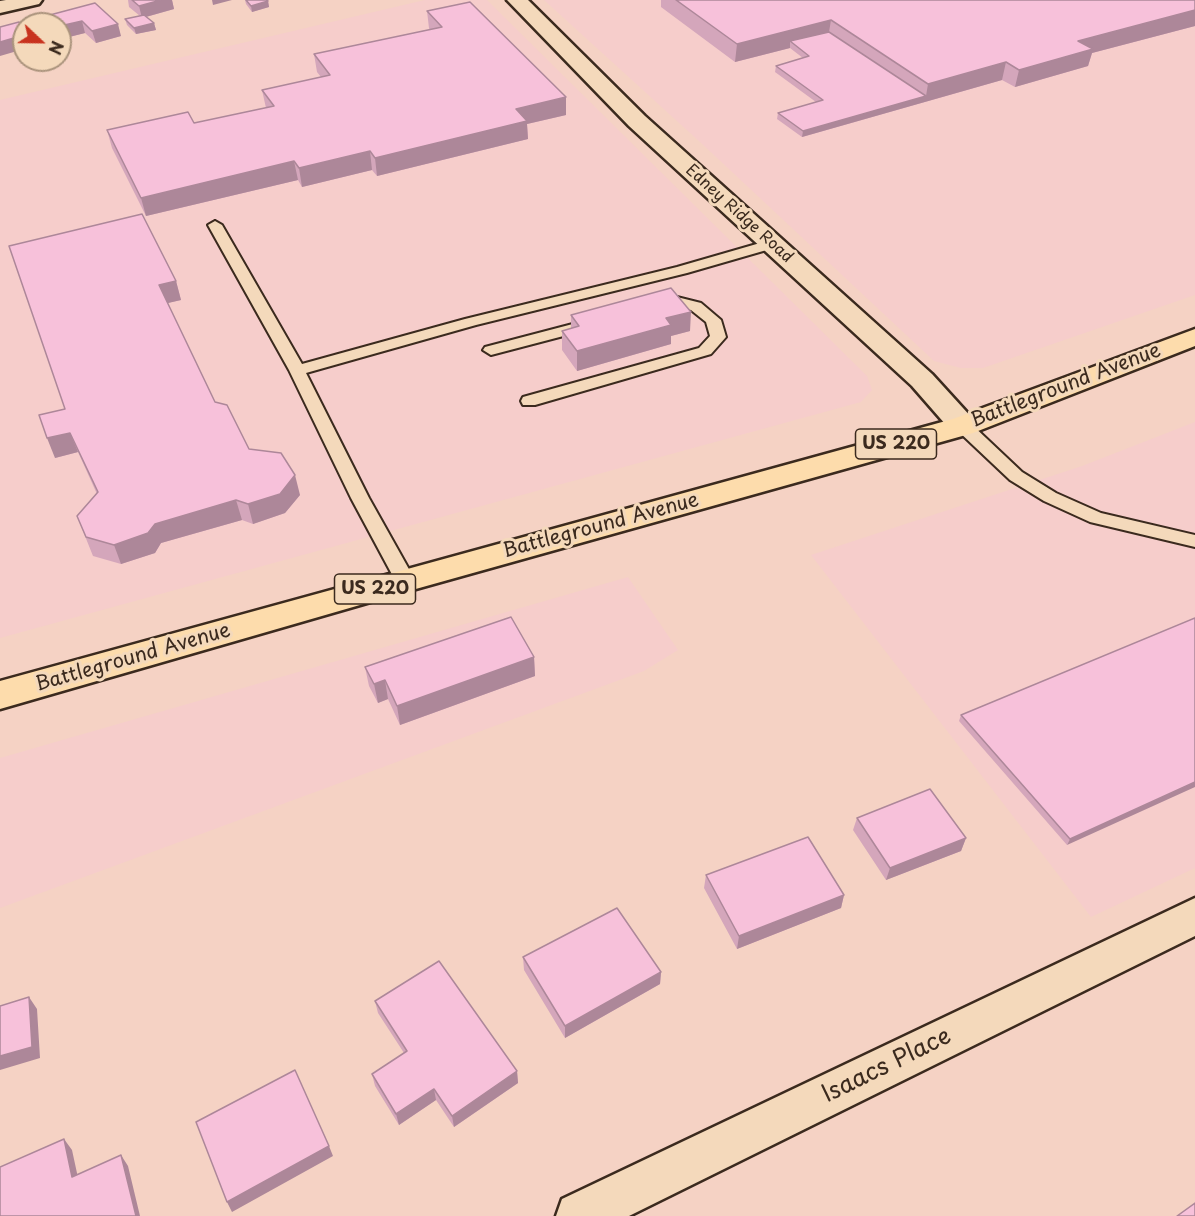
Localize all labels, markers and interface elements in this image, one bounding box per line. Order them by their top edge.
north arrow [12,12,72,72]
text: N [43,38,70,58]
street label: Edney Ridge Road [681,161,797,267]
street label: Battleground Avenue [968,339,1164,433]
road number: US 220 [856,429,936,459]
street label: Battleground Avenue [501,488,701,564]
road number: US 220 [334,574,416,604]
street label: Battleground Avenue [33,619,233,697]
street label: Isaacs Place [818,1022,956,1110]

